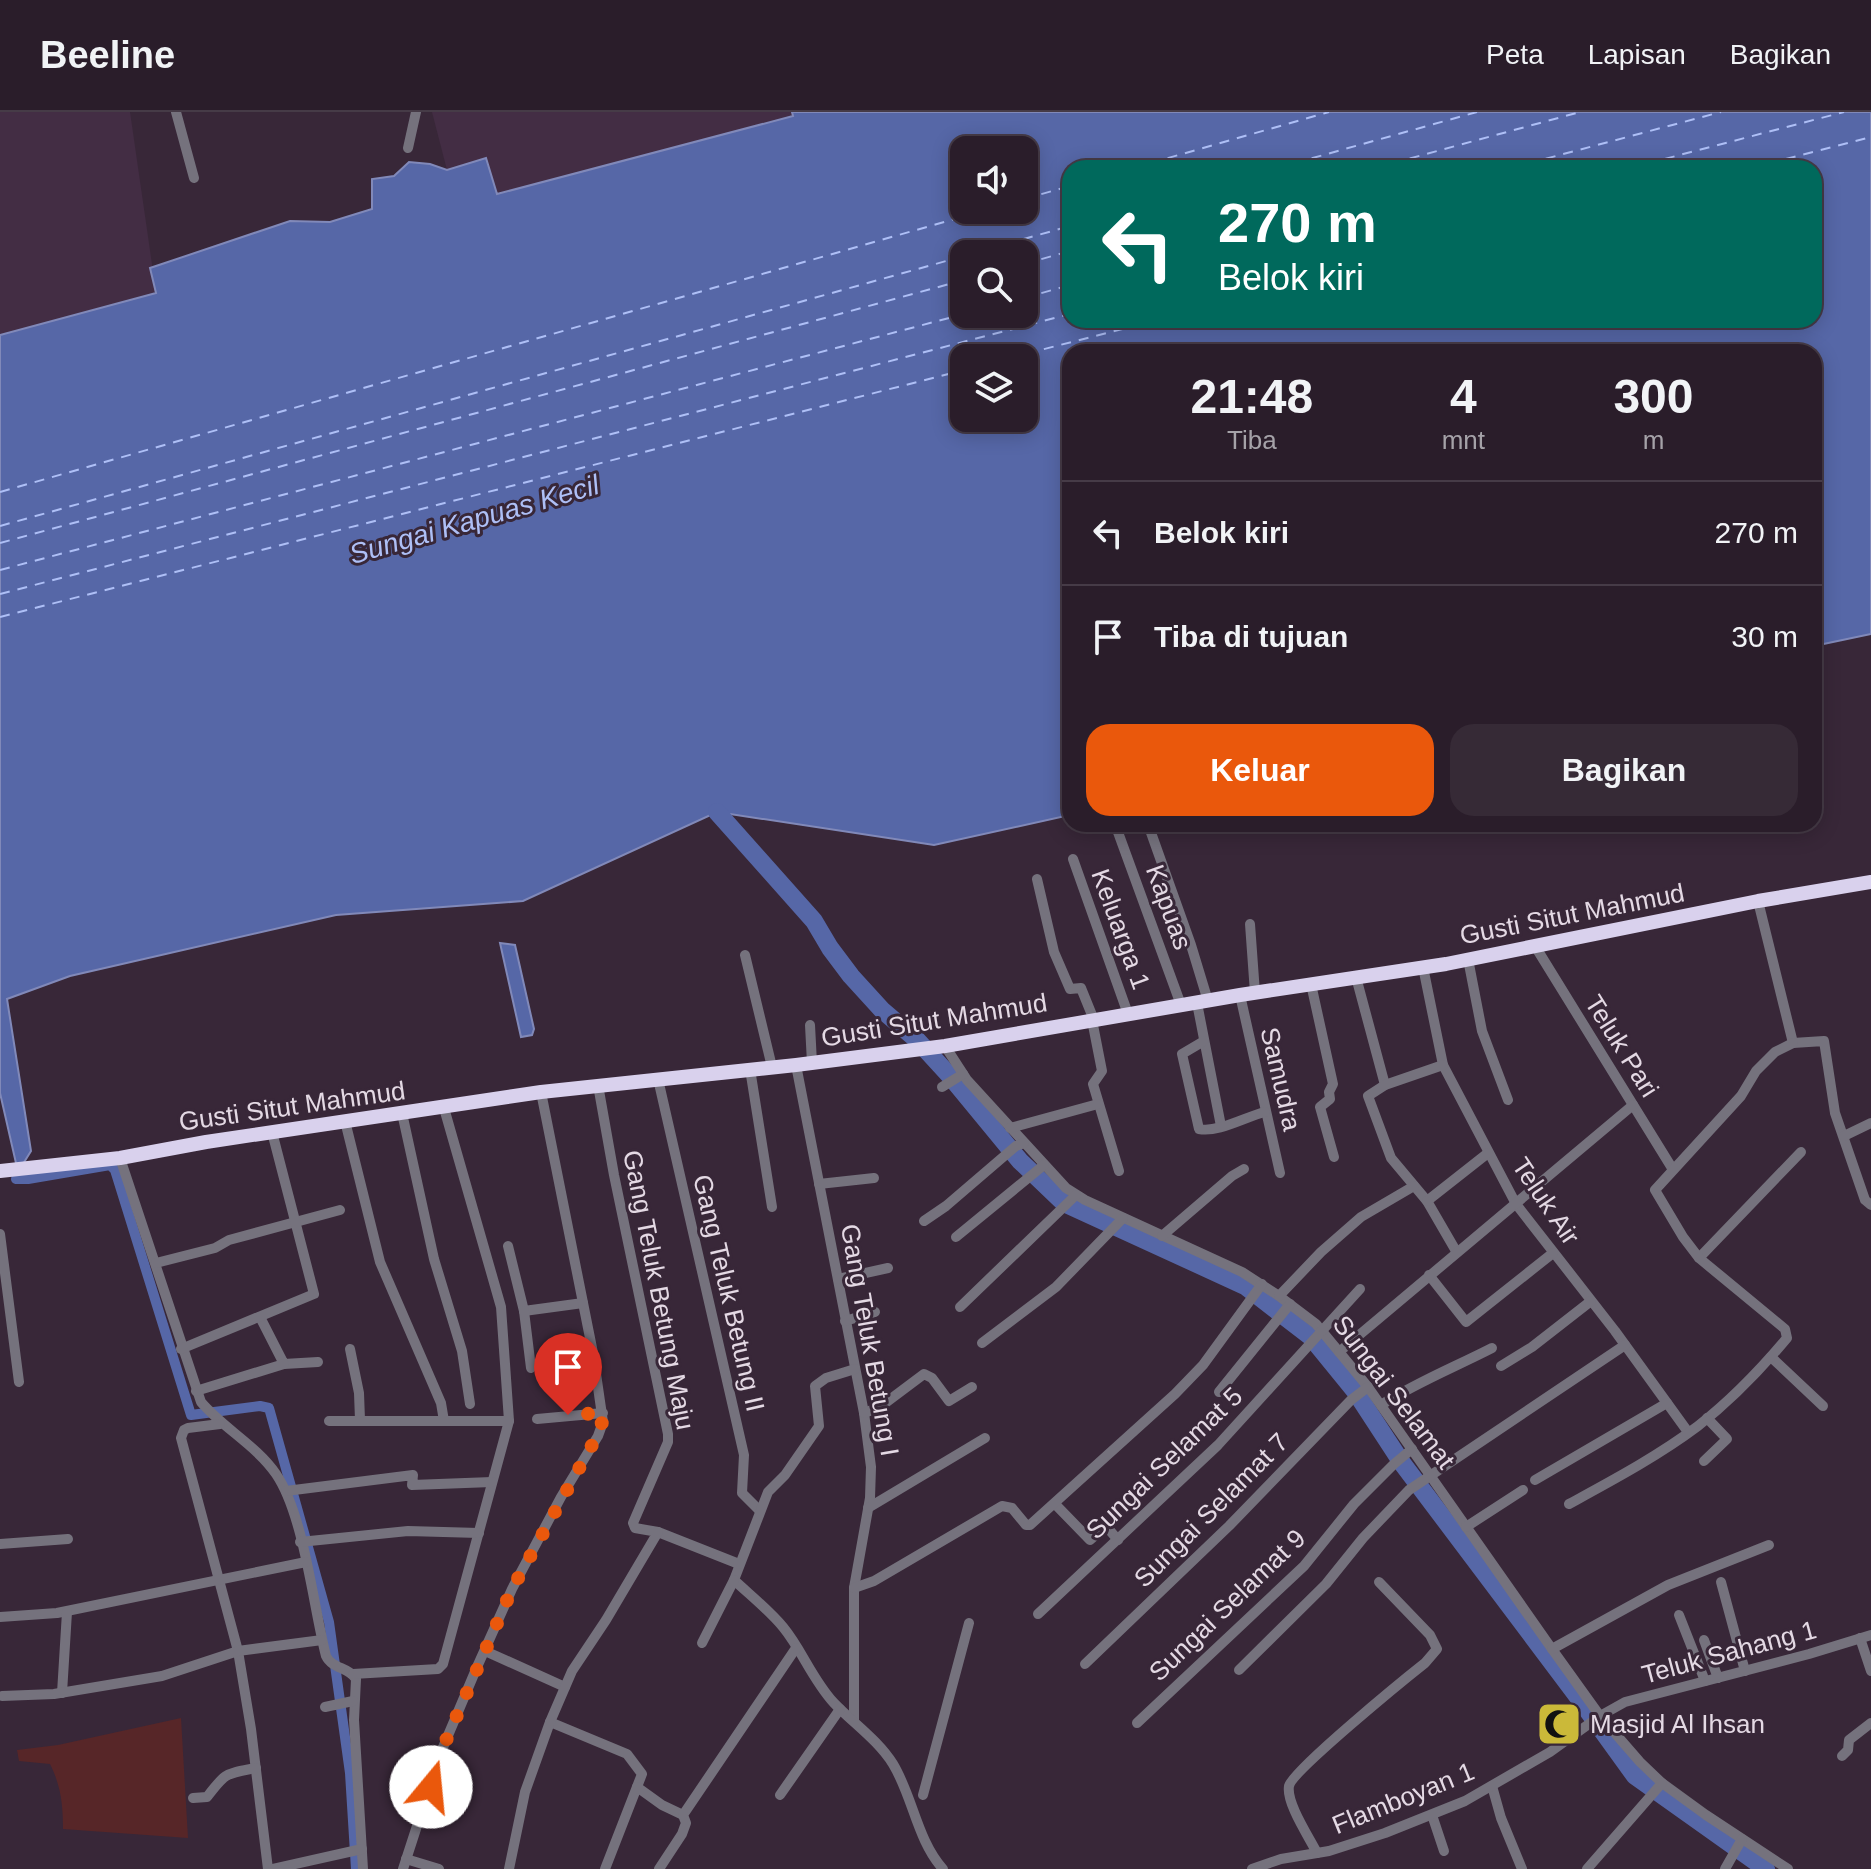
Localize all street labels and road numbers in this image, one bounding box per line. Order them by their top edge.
street label: Kapuas [1140,860,1198,954]
street label: Keluarga 1 [1085,865,1157,993]
street label: Gusti Situt Mahmud [1457,877,1687,951]
street label: Gusti Situt Mahmud [819,987,1049,1053]
street label: Teluk Pari [1579,990,1665,1102]
street label: Samudra [1255,1024,1308,1134]
street label: Gusti Situt Mahmud [177,1075,407,1137]
street label: Gang Teluk Betung Maju [617,1148,701,1432]
street label: Teluk Air [1506,1152,1586,1250]
street label: Gang Teluk Betung II [687,1172,771,1414]
street label: Gang Teluk Betung I [835,1222,905,1458]
street label: Sungai Selamat [1327,1310,1462,1475]
street label: Sungai Selamat 5 [1080,1381,1248,1545]
street label: Sungai Selamat 7 [1128,1427,1294,1593]
street label: Sungai Selamat 9 [1143,1523,1311,1687]
street label: Teluk Sahang 1 [1639,1614,1819,1690]
street label: Flamboyan 1 [1328,1756,1478,1840]

